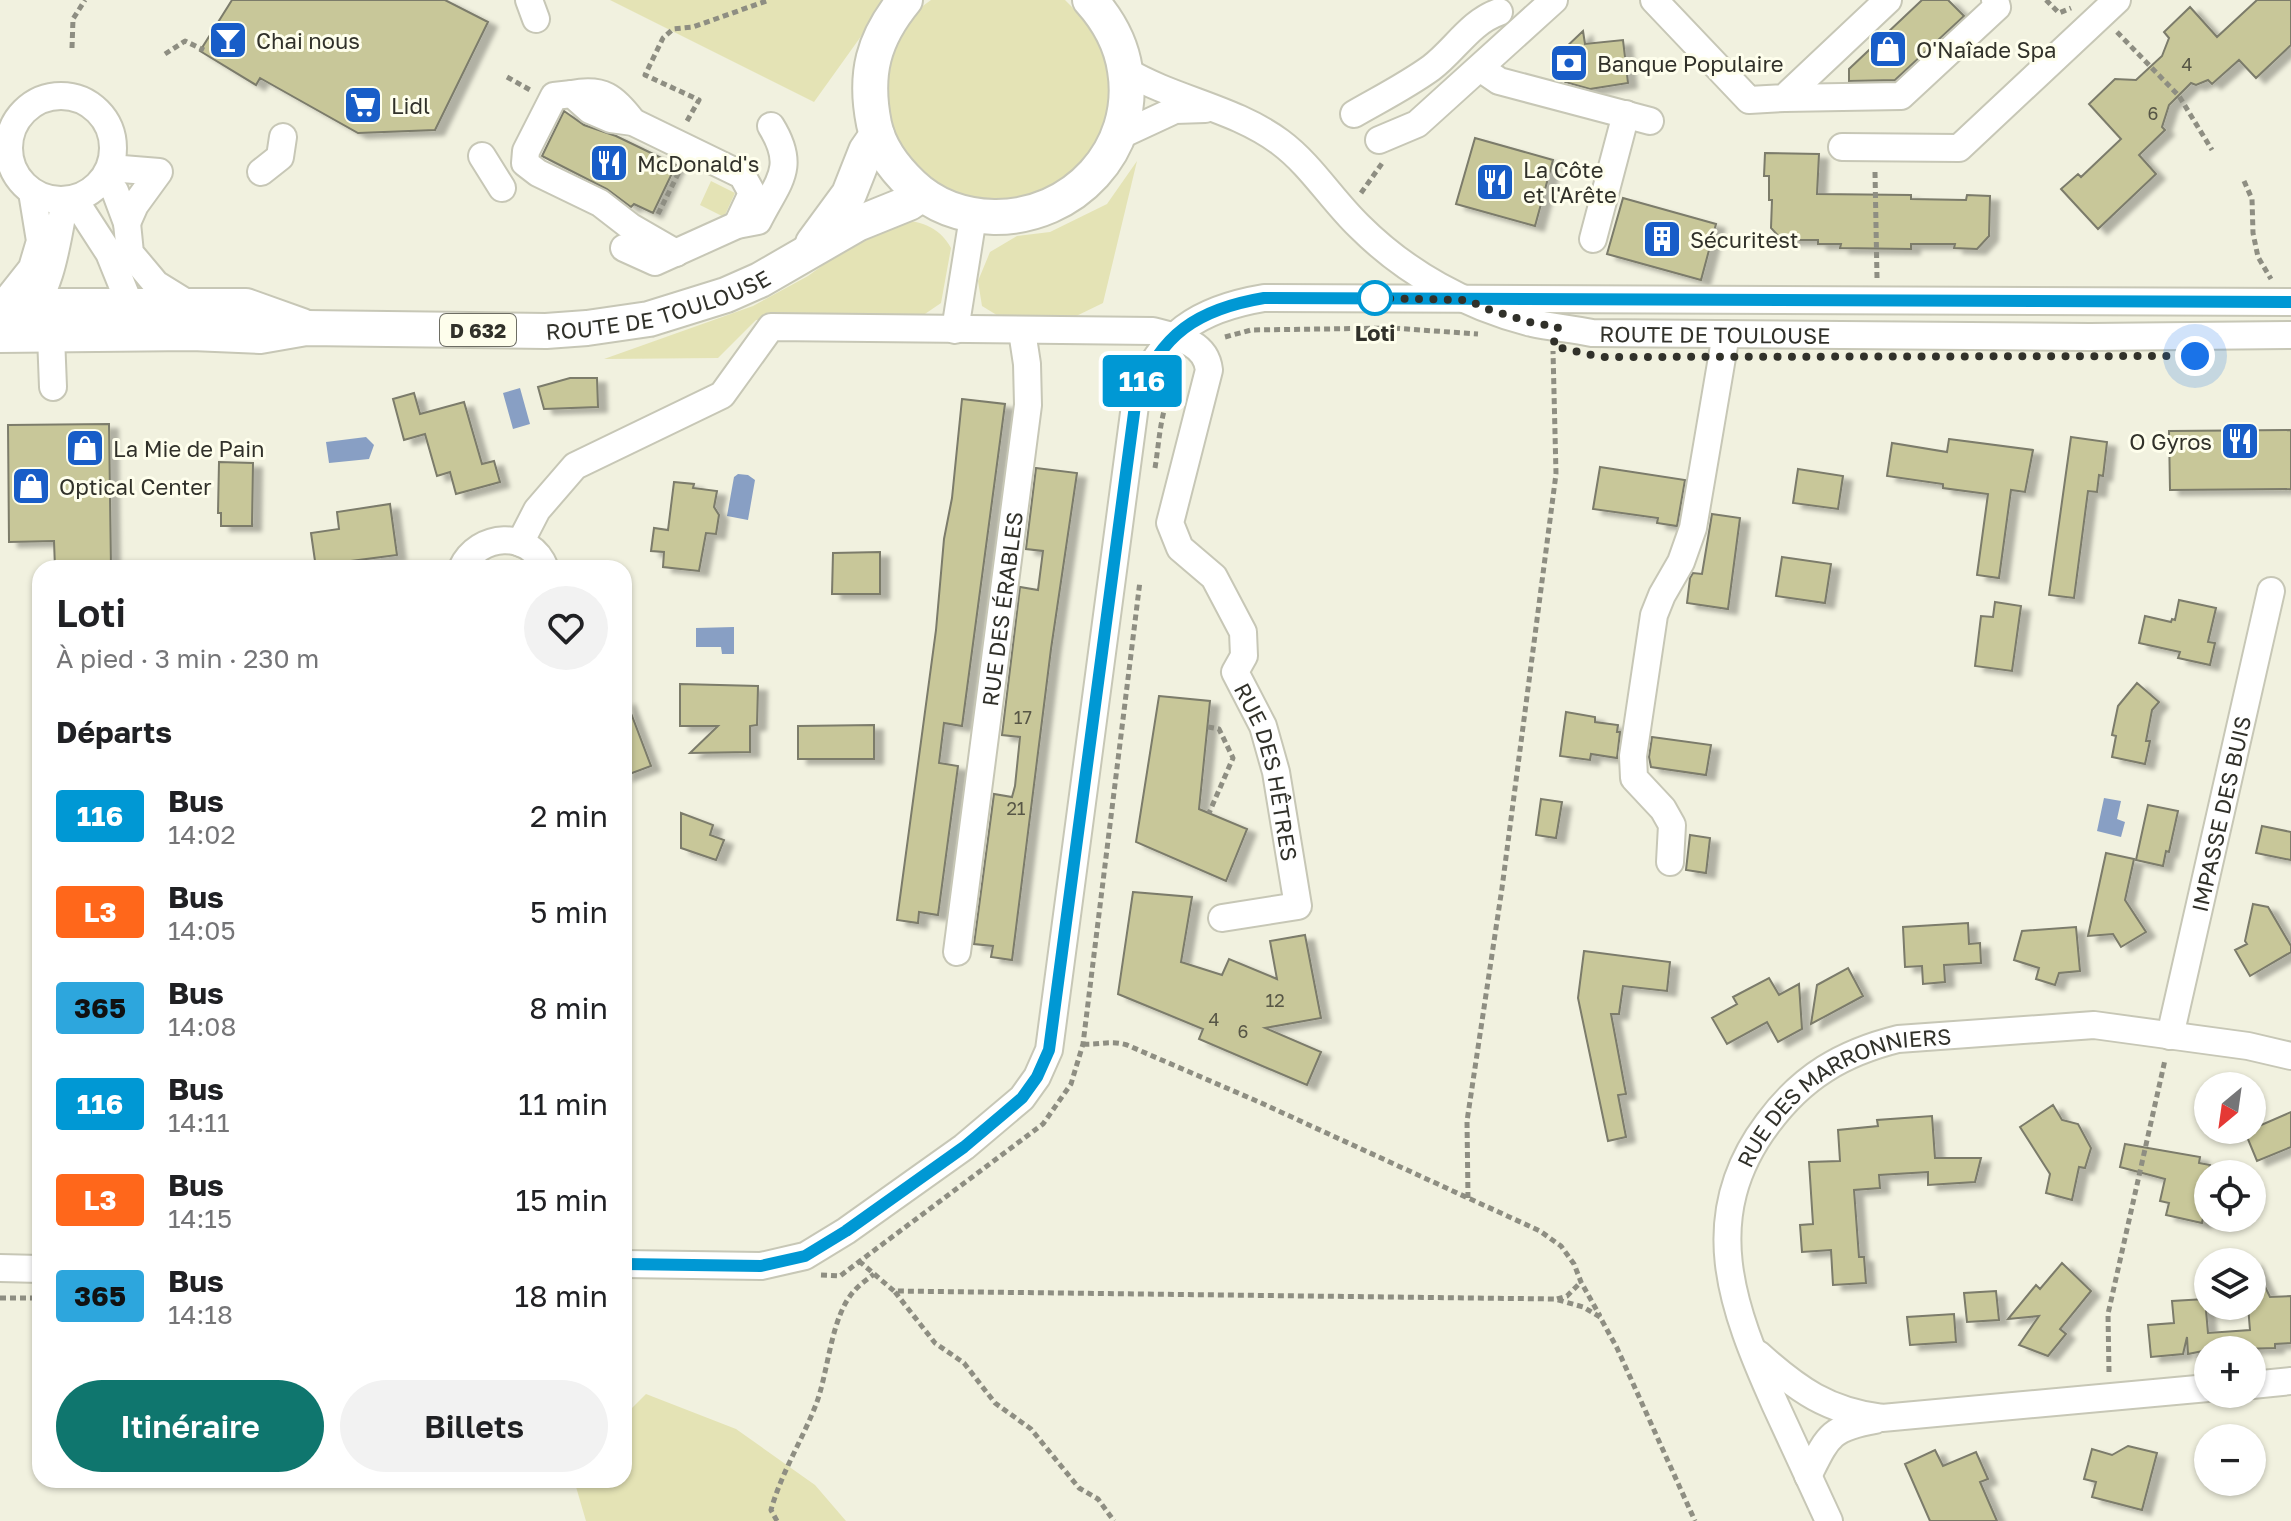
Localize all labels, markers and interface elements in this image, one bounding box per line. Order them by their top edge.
bar icon: Chai nous [207,19,249,61]
place label: Chai nous [256,27,360,54]
shop icon: O'Naîade Spa [1867,28,1909,70]
place label: O'Naîade Spa [1916,36,2056,63]
bank icon: Banque Populaire [1548,42,1590,84]
place label: Banque Populaire [1597,50,1784,77]
house number: 4 [2182,53,2193,75]
supermarket icon: Lidl [342,84,384,126]
place label: Lidl [391,92,430,119]
house number: 6 [2148,102,2158,124]
restaurant icon: McDonald's [588,142,630,184]
place label: McDonald's [637,150,759,177]
place label: La Côte et l'Arête [1523,156,1617,208]
restaurant icon: La Côte et l'Arête [1474,161,1516,203]
building icon: Sécuritest [1641,218,1683,260]
place label: Sécuritest [1690,226,1799,253]
street label: ROUTE DE TOULOUSE [545,264,775,344]
marker: Loti [1358,281,1392,315]
road number: D 632 [440,314,516,346]
place label: Loti [1355,319,1395,346]
street label: ROUTE DE TOULOUSE [1599,320,1831,348]
your location [2175,336,2215,376]
line badge: 116 [1096,355,1188,407]
text: 116 [1119,364,1165,397]
restaurant icon: O Gyros [2219,420,2261,462]
shop icon: La Mie de Pain [64,427,106,469]
place label: O Gyros [2129,428,2212,455]
place label: La Mie de Pain [113,435,265,462]
shop icon: Optical Center [10,465,52,507]
place label: Optical Center [59,473,212,500]
street label: RUE DES ÉRABLES [976,510,1028,708]
button: heart [524,586,608,670]
text: Loti [56,590,126,635]
text: À pied · 3 min · 230 m [56,643,319,674]
street label: RUE DES HÊTRES [1229,678,1304,863]
house number: 17 [1014,706,1032,728]
street label: IMPASSE DES BUIS [2185,713,2256,914]
text: Départs [56,714,172,750]
text: Bus [168,783,224,819]
house number: 21 [1006,797,1026,819]
text: 2 min [530,798,608,834]
text: 116 [77,799,123,832]
text: 14:02 [168,819,235,850]
text: Bus [168,879,224,915]
text: 5 min [530,894,608,930]
text: L3 [83,895,117,928]
text: 14:05 [168,915,235,946]
text: Bus [168,975,224,1011]
house number: 12 [1265,989,1285,1011]
text: 8 min [529,990,608,1026]
text: 365 [74,991,126,1024]
house number: 4 [1209,1008,1220,1030]
text: 14:08 [168,1011,236,1042]
house number: 6 [1238,1020,1248,1042]
street label: RUE DES MARRONNIERS [1730,1022,1952,1171]
text: Bus [168,1071,224,1107]
north arrow [2194,1072,2266,1144]
map controls [2194,1072,2266,1496]
text: 11 min [518,1086,608,1122]
text: 116 [77,1087,123,1120]
text: 14:11 [168,1107,230,1138]
button: locate [2194,1160,2266,1232]
text: Bus [168,1167,224,1203]
text: 15 min [516,1182,608,1218]
text: L3 [83,1183,117,1216]
text: 14:15 [168,1203,232,1234]
button: layers [2194,1248,2266,1320]
text: Bus [168,1263,224,1299]
text: 18 min [515,1278,608,1314]
text: 365 [74,1279,126,1312]
text: 14:18 [168,1299,233,1330]
button: + [2194,1336,2266,1408]
button: Itinéraire [56,1380,324,1472]
button: Billets [340,1380,608,1472]
button: − [2194,1424,2266,1496]

